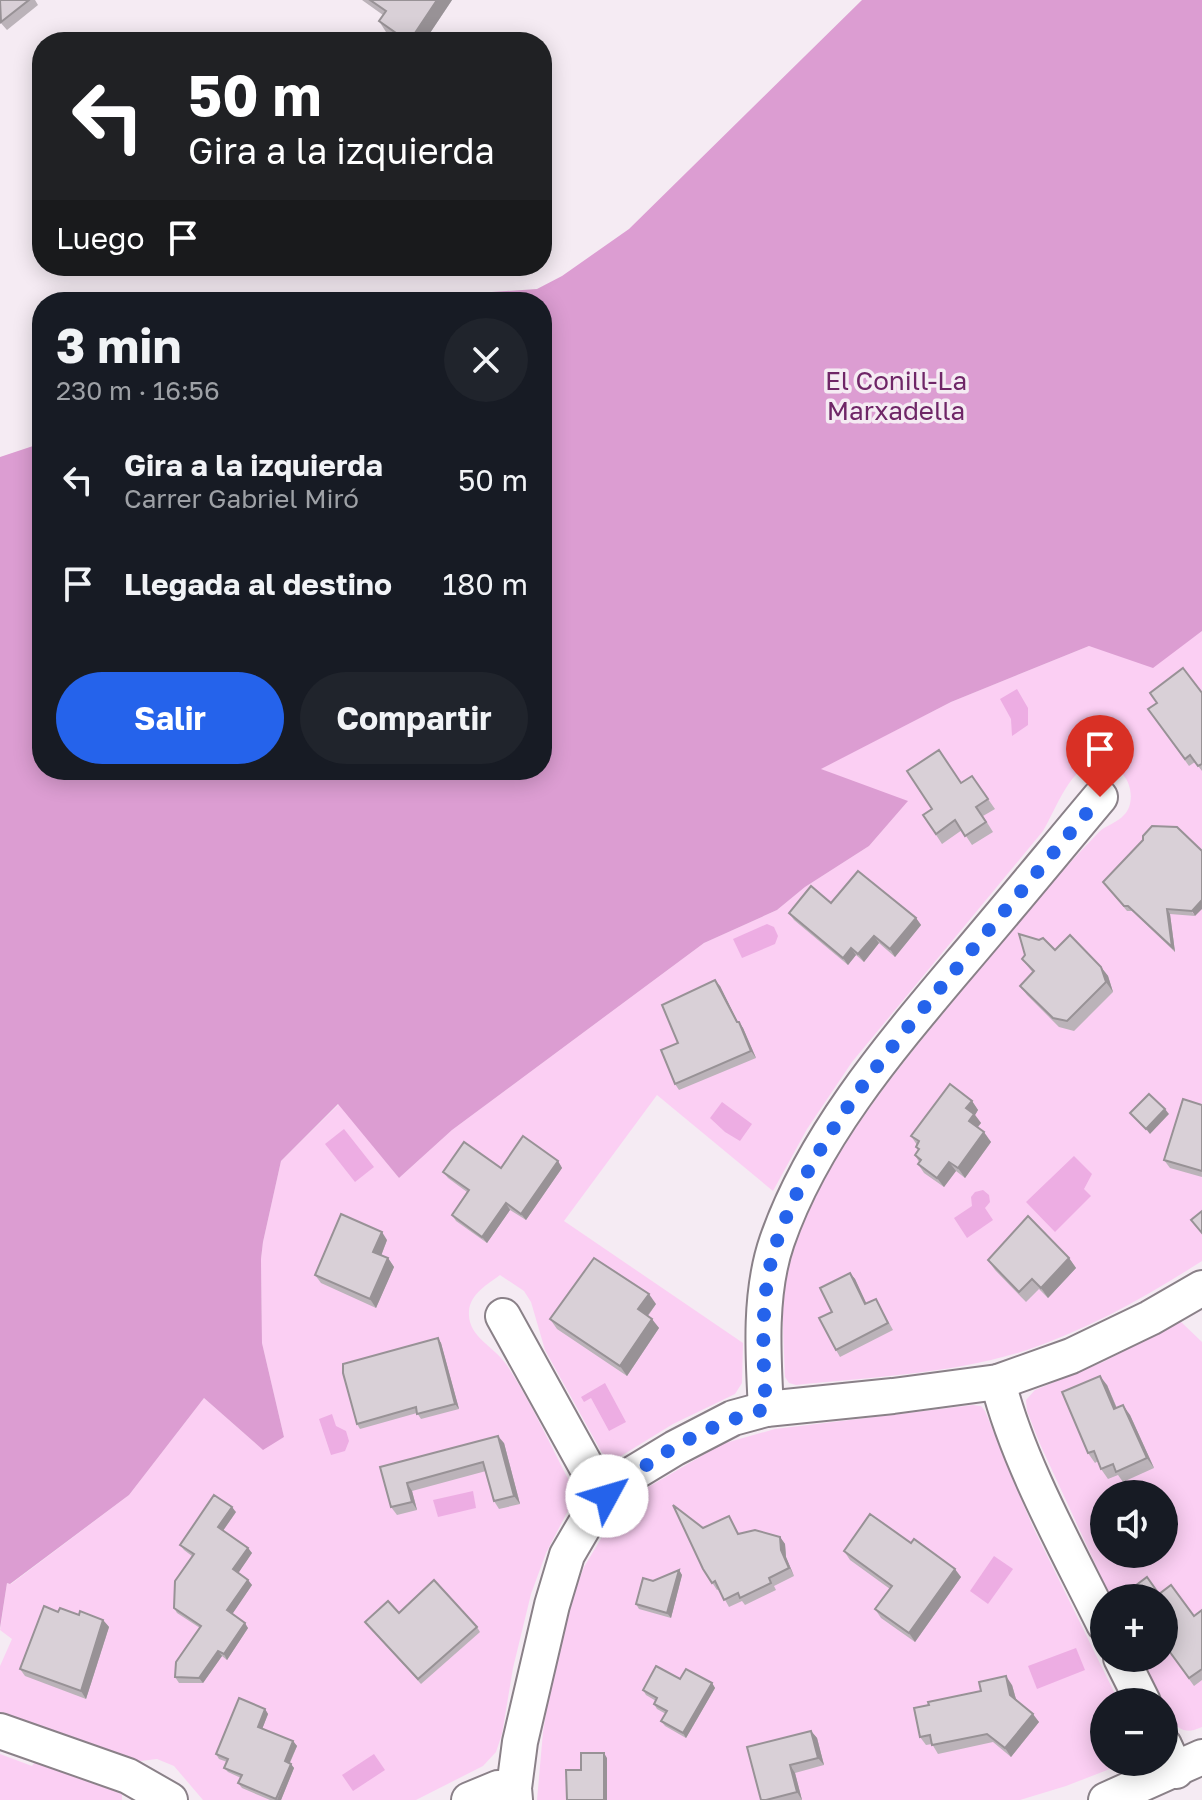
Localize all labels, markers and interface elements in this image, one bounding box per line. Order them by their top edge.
text: 50 m [188,61,322,128]
icon: left [56,64,160,168]
text: Gira a la izquierda [188,129,495,172]
icon: arrive [161,216,205,260]
text: Luego [56,220,145,256]
text: 3 min [56,316,181,374]
button: close [444,318,528,402]
park label: El Conill-La Marxadella [825,365,967,426]
text: 230 m · 16:56 [56,375,220,406]
text: Gira a la izquierda [124,447,383,483]
icon: left [56,458,100,502]
text: 50 m [458,462,528,498]
text: Carrer Gabriel Miró [124,483,359,514]
icon: arrive [56,562,100,606]
text: Llegada al destino [124,566,392,602]
text: 180 m [443,566,528,602]
button: Salir [56,672,284,764]
button: Compartir [300,672,528,764]
pin [1066,715,1134,797]
icon: arrive [1078,727,1122,771]
position arrow [565,1454,649,1538]
map controls [1090,1480,1178,1776]
button: sound [1090,1480,1178,1568]
button: + [1090,1584,1178,1672]
button: − [1090,1688,1178,1776]

